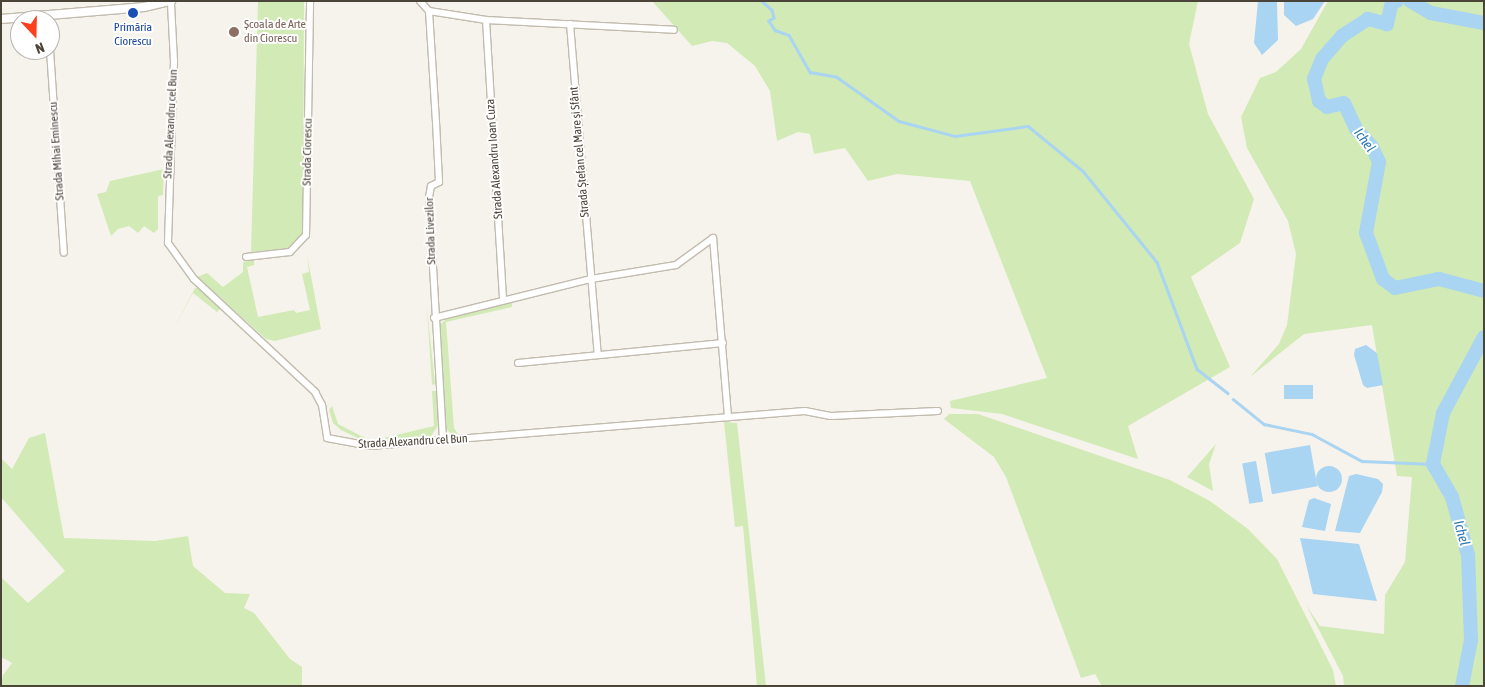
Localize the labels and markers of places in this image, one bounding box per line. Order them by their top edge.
marker: Primăria Ciorescu [127,7,139,19]
place label: Școala de Arte din Ciorescu [244,18,306,46]
place label: Primăria Ciorescu [114,21,152,49]
marker: Școala de Arte din Ciorescu [228,26,240,38]

